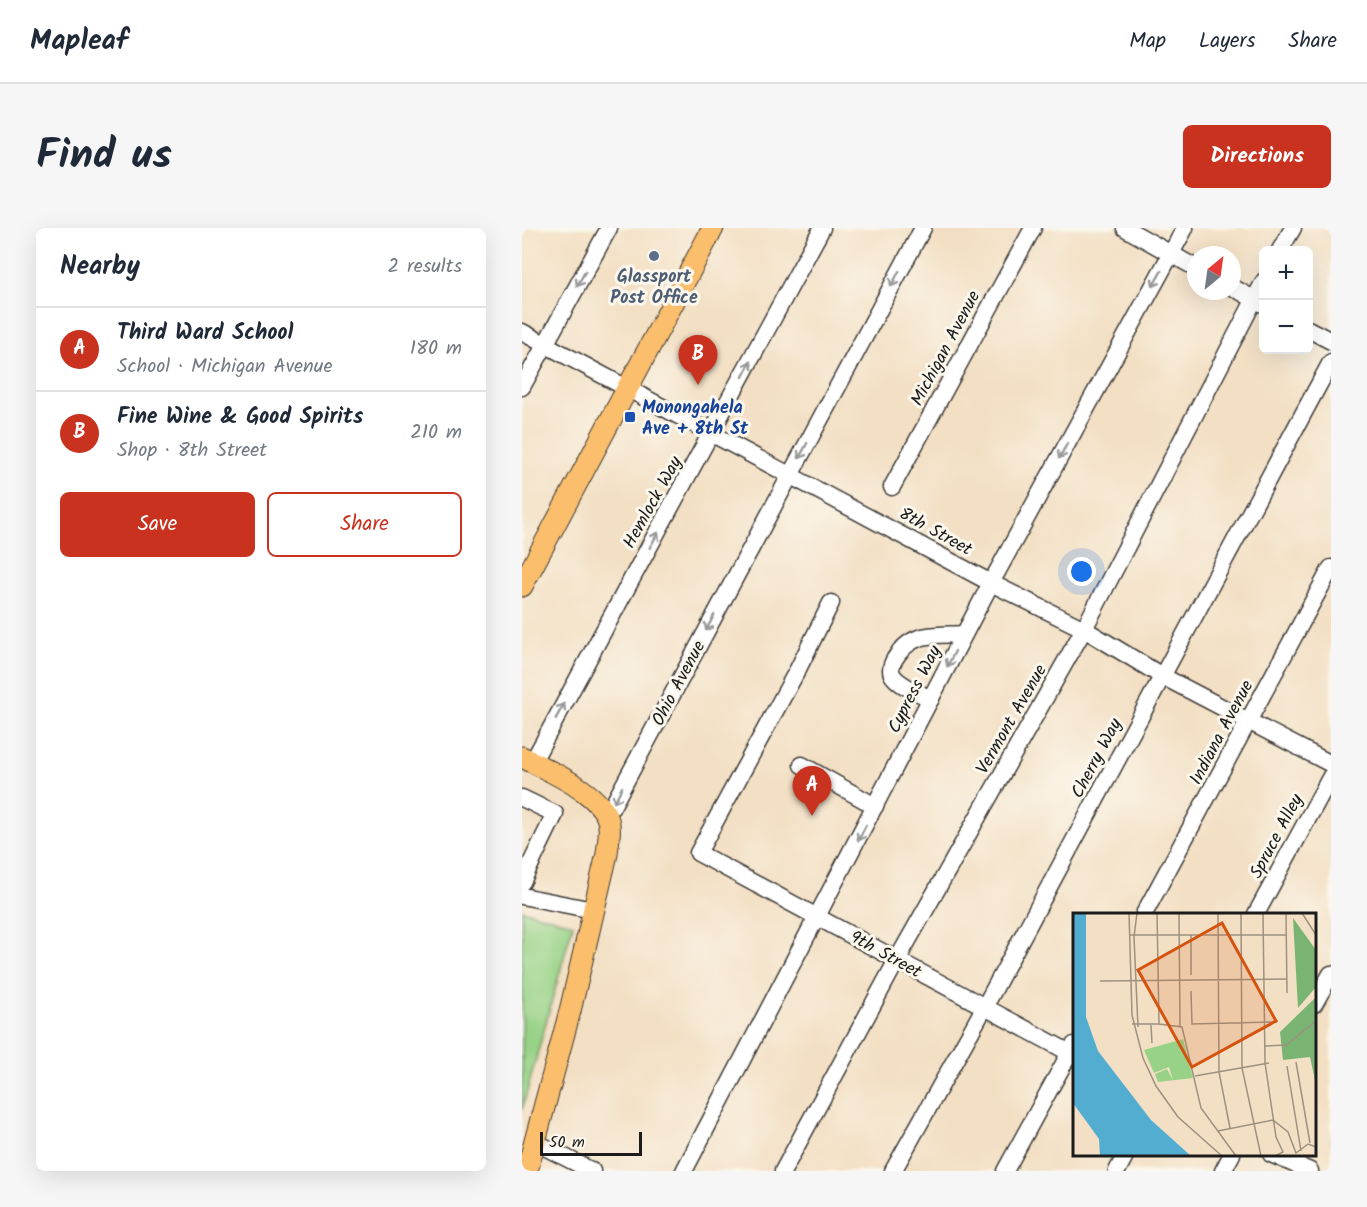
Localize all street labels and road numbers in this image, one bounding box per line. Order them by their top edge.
street label: Michigan Avenue [904,286,989,412]
street label: Hemlock Way [616,451,691,554]
street label: 8th Street [893,500,978,565]
street label: Ohio Avenue [645,636,714,732]
street label: Cypress Way [881,640,950,739]
street label: Vermont Avenue [969,659,1056,780]
street label: Indiana Avenue [1182,675,1262,790]
street label: Cherry Way [1064,713,1131,804]
street label: Spruce Alley [1243,789,1312,884]
street label: 9th Street [844,924,927,987]

